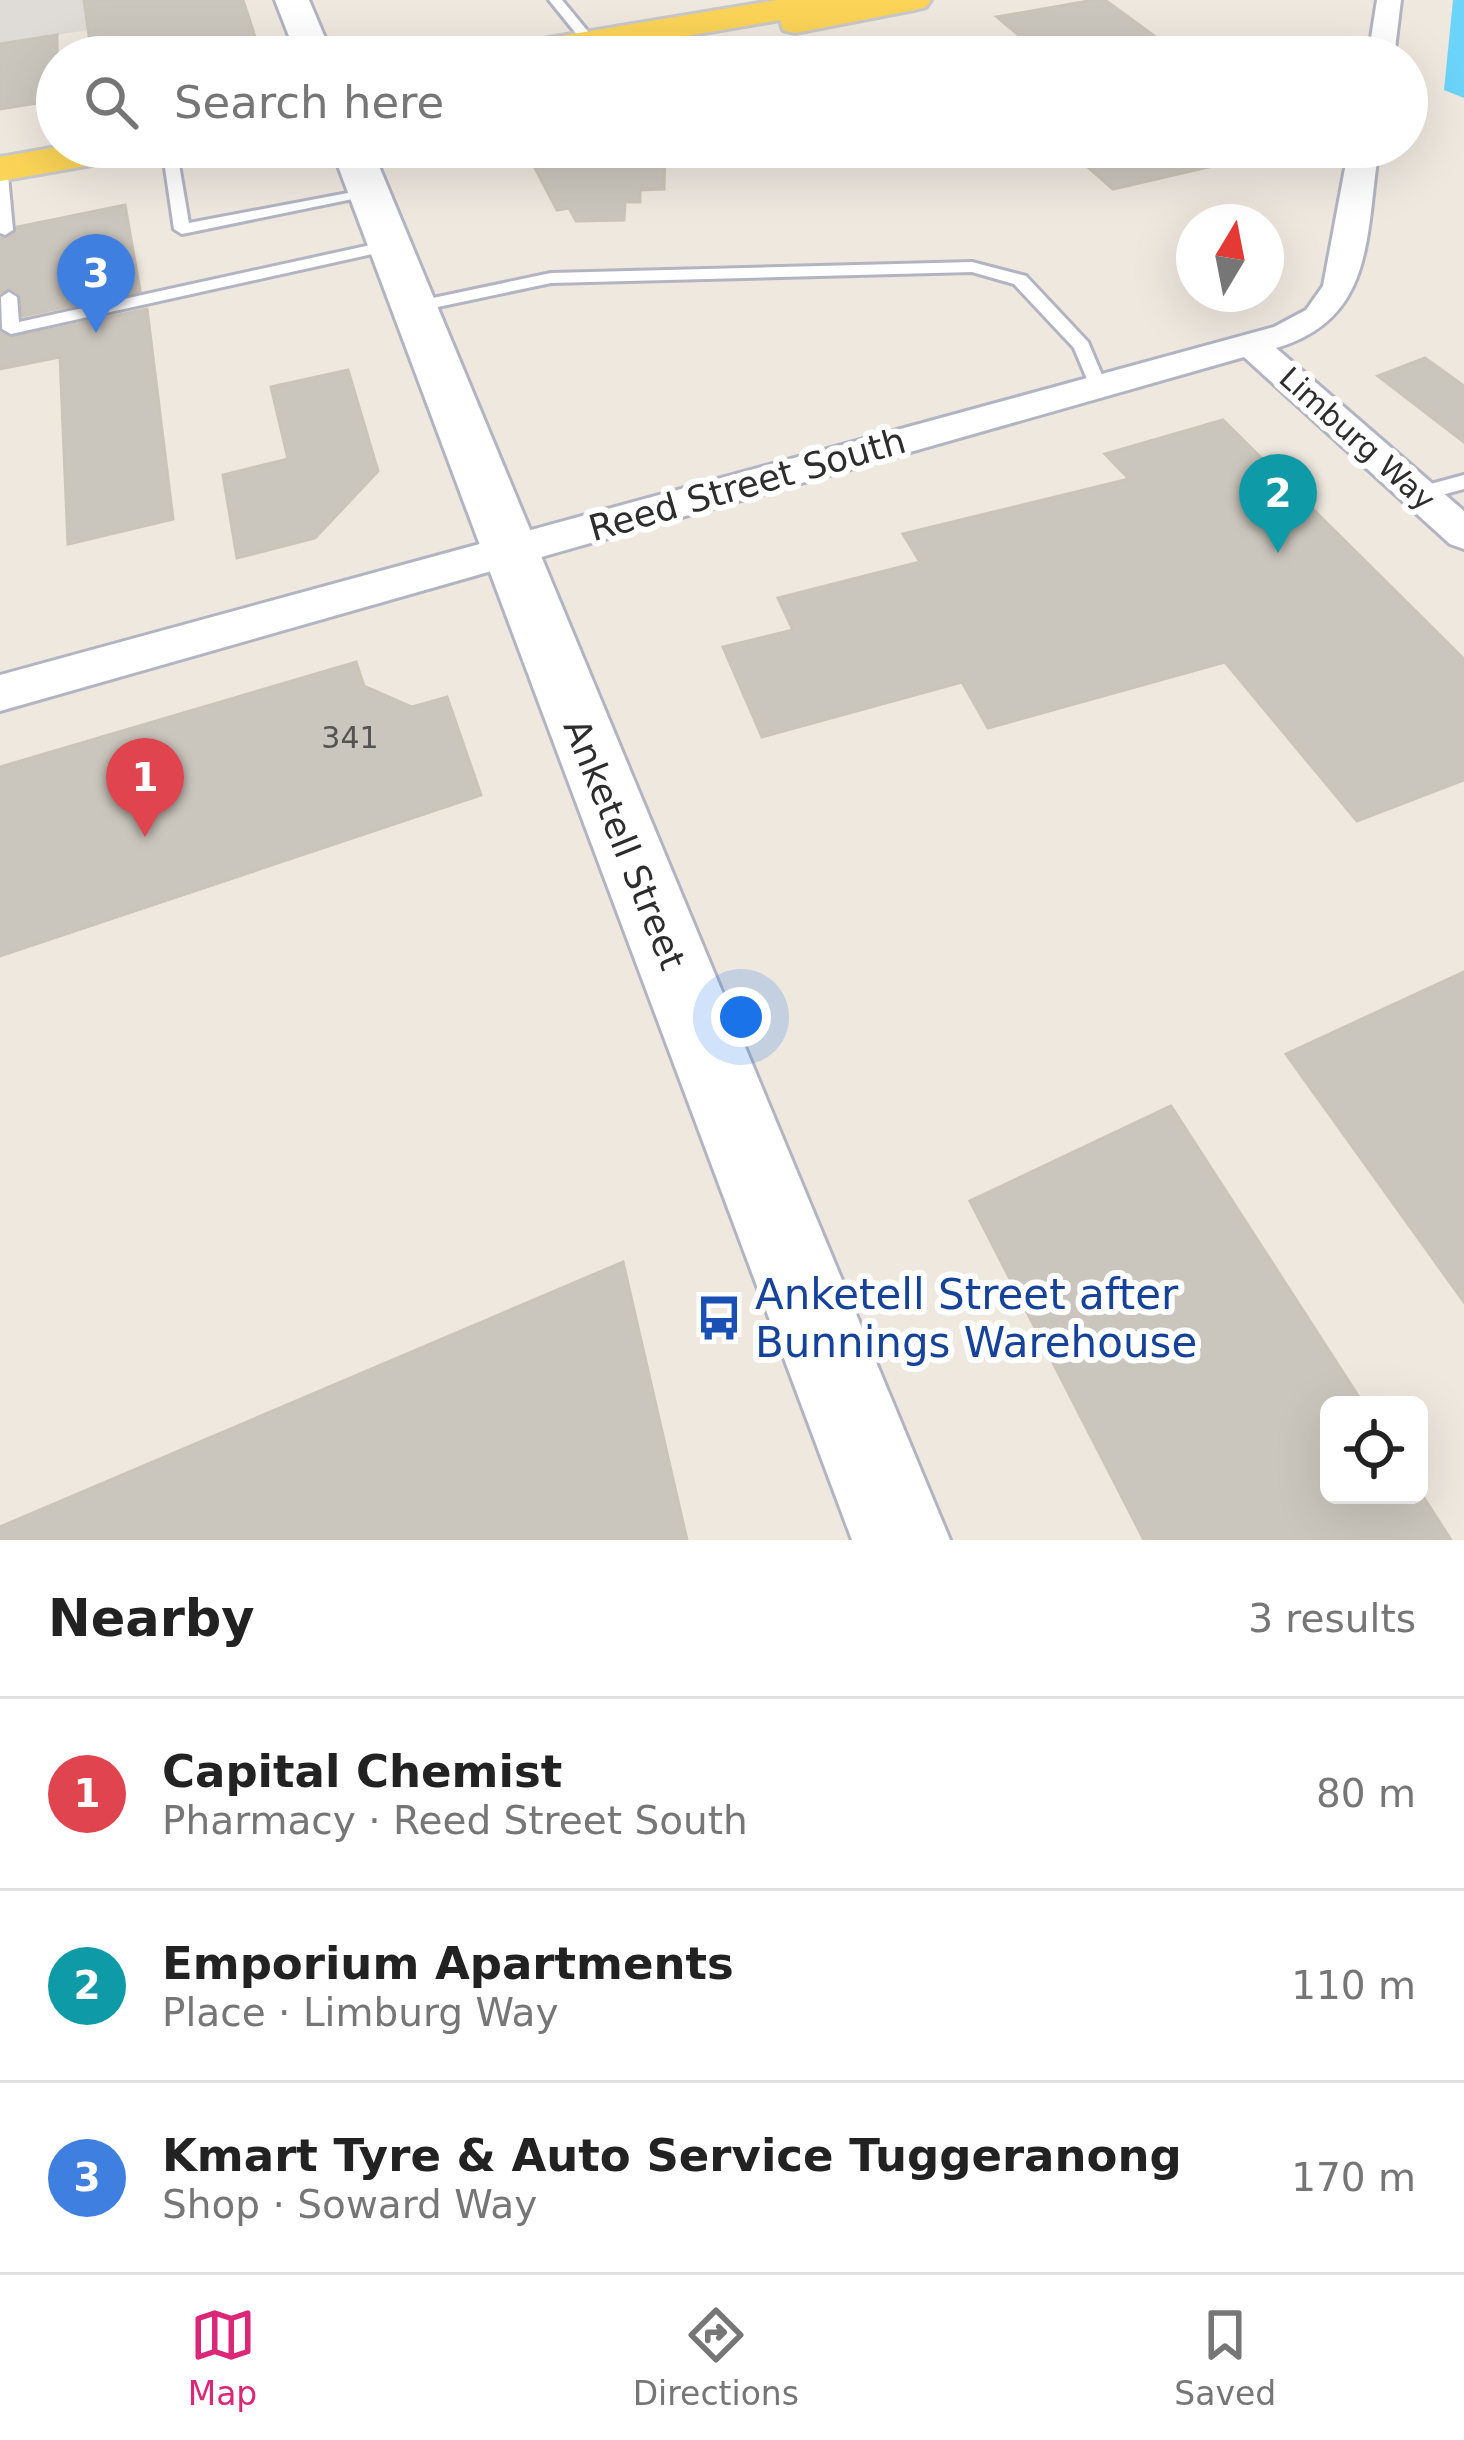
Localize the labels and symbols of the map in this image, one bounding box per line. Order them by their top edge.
north arrow [1176,204,1284,312]
pin: 3 [57,234,135,333]
street label: Limburg Way [1273,360,1442,517]
street label: Reed Street South [584,420,910,549]
pin: 2 [1239,454,1317,553]
street label: Anketell Street [556,713,693,975]
house number: 341 [321,720,379,755]
pin: 1 [106,738,184,837]
your location [711,987,771,1047]
place label: Anketell Street after Bunnings Warehouse [755,1270,1197,1367]
bus stop icon: Anketell Street after Bunnings Warehouse [694,1293,744,1343]

